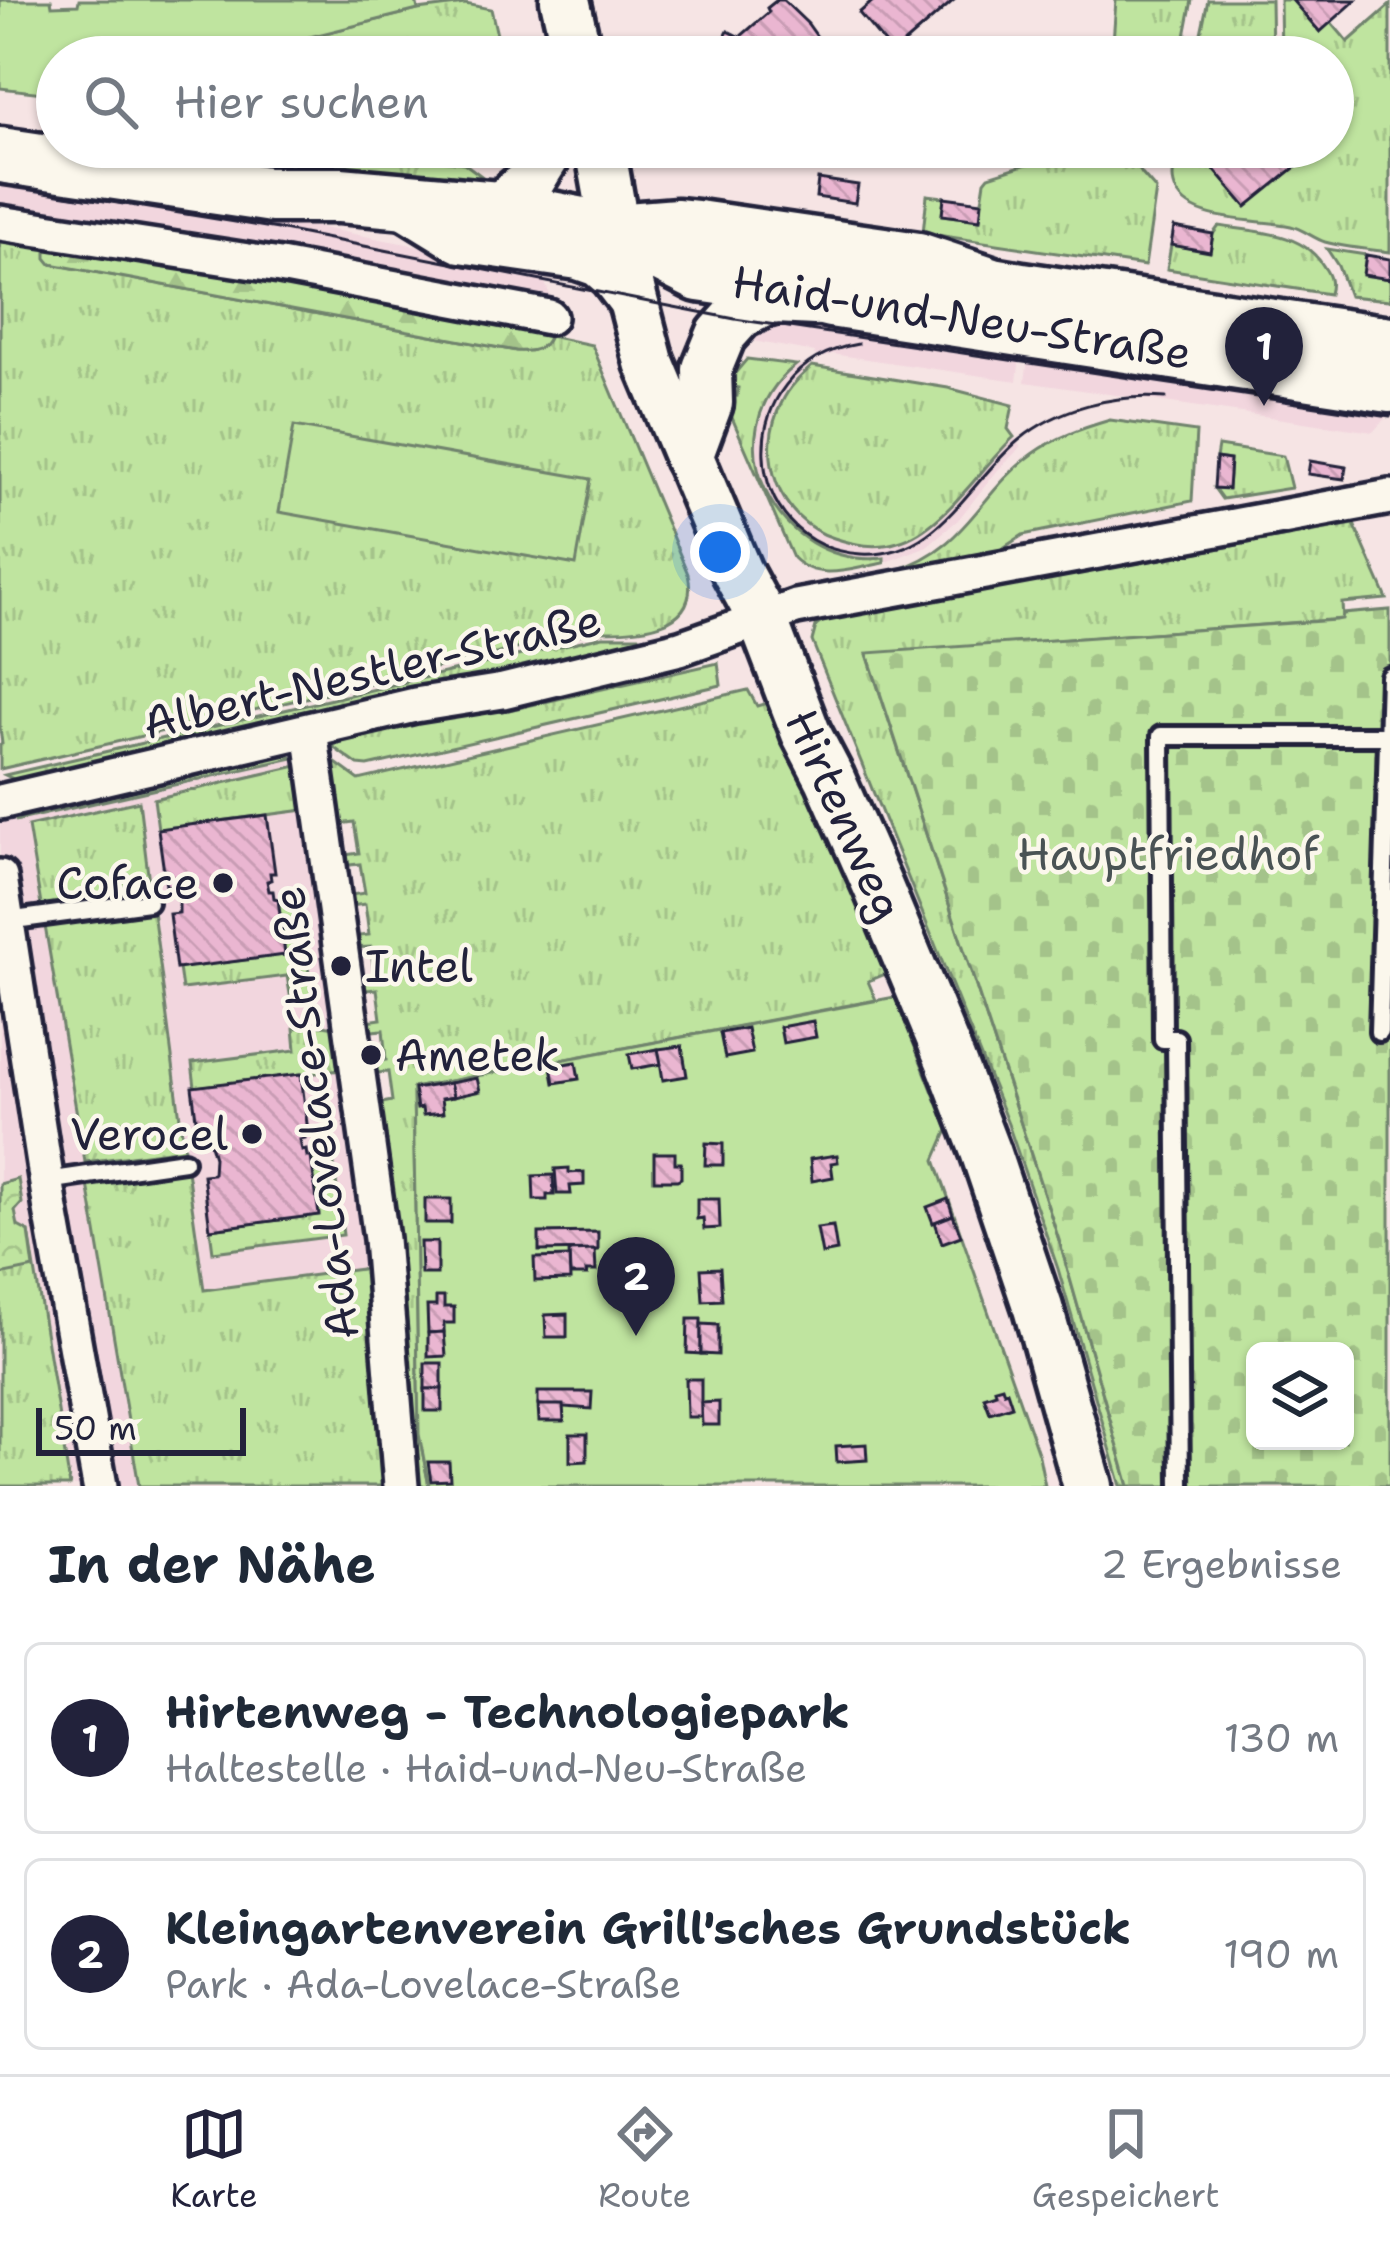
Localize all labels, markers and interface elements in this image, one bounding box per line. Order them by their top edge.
search box [36,36,1354,168]
icon: search [78,69,144,135]
text: Hier suchen [174,72,429,132]
street label: Haid-und-Neu-Straße [728,251,1196,383]
pin: 1 [1225,307,1303,406]
your location [690,522,750,582]
street label: Albert-Nestler-Straße [137,589,607,753]
street label: Hirtenweg [772,700,918,930]
park label: Hauptfriedhof [1017,824,1319,884]
place label: Coface [56,853,199,913]
marker: Coface [210,870,236,896]
street label: Ada-Lovelace-Straße [257,883,373,1343]
place label: Intel [365,936,473,996]
marker: Intel [328,953,354,979]
place label: Ametek [395,1025,560,1085]
marker: Ametek [358,1042,384,1068]
place label: Verocel [70,1104,228,1164]
marker: Verocel [239,1121,265,1147]
pin: 2 [597,1237,675,1336]
map controls [1246,1342,1354,1450]
button: layers [1246,1342,1354,1450]
scale bar [36,1402,246,1455]
text: 50 m [54,1406,137,1451]
text: In der Nähe [48,1530,376,1598]
text: 2 Ergebnisse [1101,1538,1342,1590]
text: Hirtenweg - Technologiepark [165,1682,850,1742]
text: 1 [81,1712,99,1764]
text: 130 m [1224,1712,1339,1764]
text: Haltestelle · Haid-und-Neu-Straße [165,1742,807,1794]
text: Kleingartenverein Grill'sches Grundstück [165,1898,1131,1958]
text: 2 [76,1928,104,1980]
text: 190 m [1223,1928,1339,1980]
text: Park · Ada-Lovelace-Straße [165,1958,681,2010]
tab: Karte [170,2101,258,2218]
tab: Route [598,2101,691,2218]
tab: Gespeichert [1032,2101,1220,2218]

